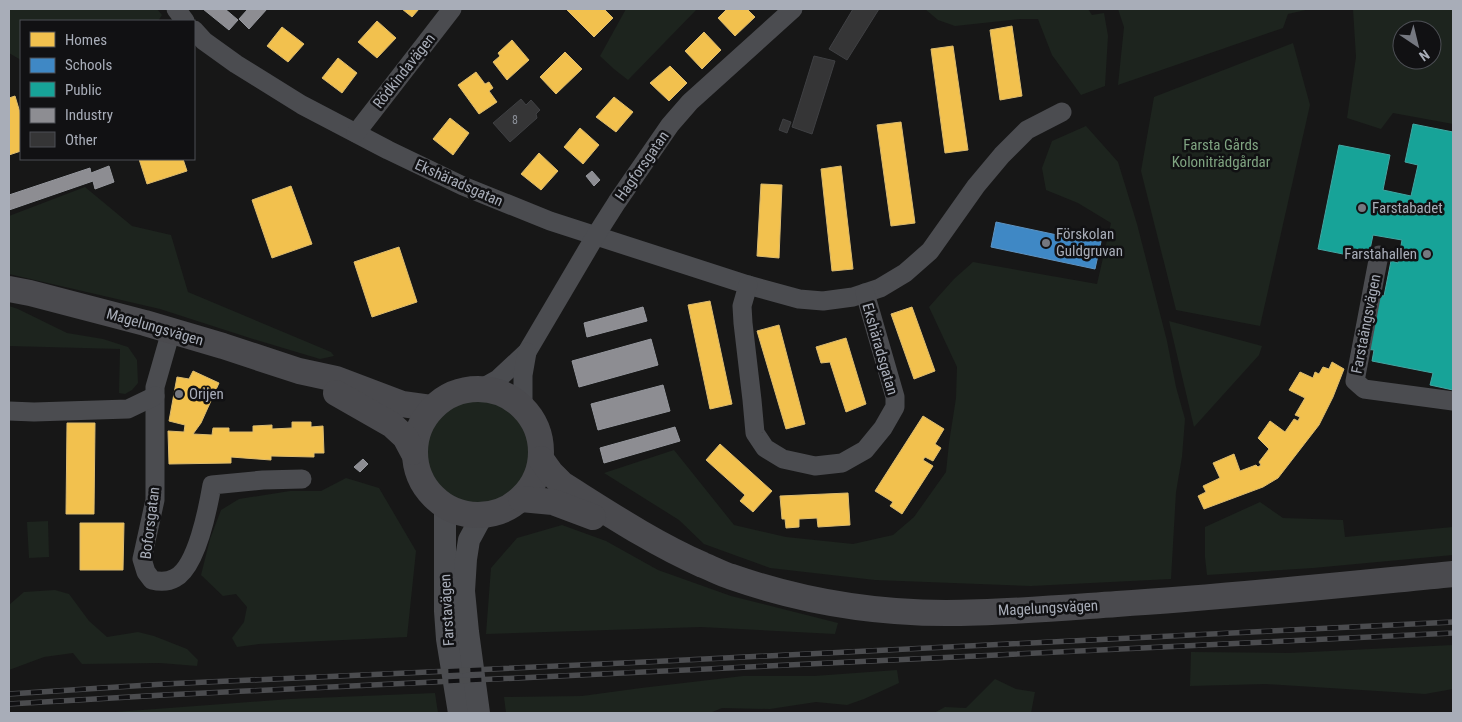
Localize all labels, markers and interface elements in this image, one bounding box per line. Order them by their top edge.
legend [20,20,195,160]
north arrow [1392,20,1442,70]
street label: Rödkindavägen [369,30,439,112]
text: Homes [65,31,107,49]
text: N [1416,47,1433,65]
text: Schools [65,56,112,74]
text: Public [65,81,102,99]
text: Industry [65,106,113,124]
house number: 8 [512,113,518,127]
street label: Hagforsgatan [611,128,673,204]
text: Other [65,131,98,149]
park label: Farsta Gårds Koloniträdgårdar [1172,136,1271,171]
street label: Ekshäradsgatan [412,156,506,210]
place label: Farstabadet [1372,199,1443,217]
marker: Farstabadet [1356,202,1368,214]
place label: Förskolan Guldgruvan [1056,225,1123,260]
marker: Förskolan Guldgruvan [1040,237,1052,249]
place label: Farstahallen [1344,245,1417,263]
marker: Farstahallen [1421,248,1433,260]
street label: Farstaängsvägen [1348,273,1384,375]
street label: Ekshäradsgatan [858,301,902,397]
street label: Magelungsvägen [104,305,206,349]
place label: Orijen [189,385,224,403]
marker: Orijen [173,388,185,400]
street label: Boforsgatan [137,486,163,560]
street label: Farstavägen [436,573,458,647]
street label: Magelungsvägen [997,596,1099,620]

